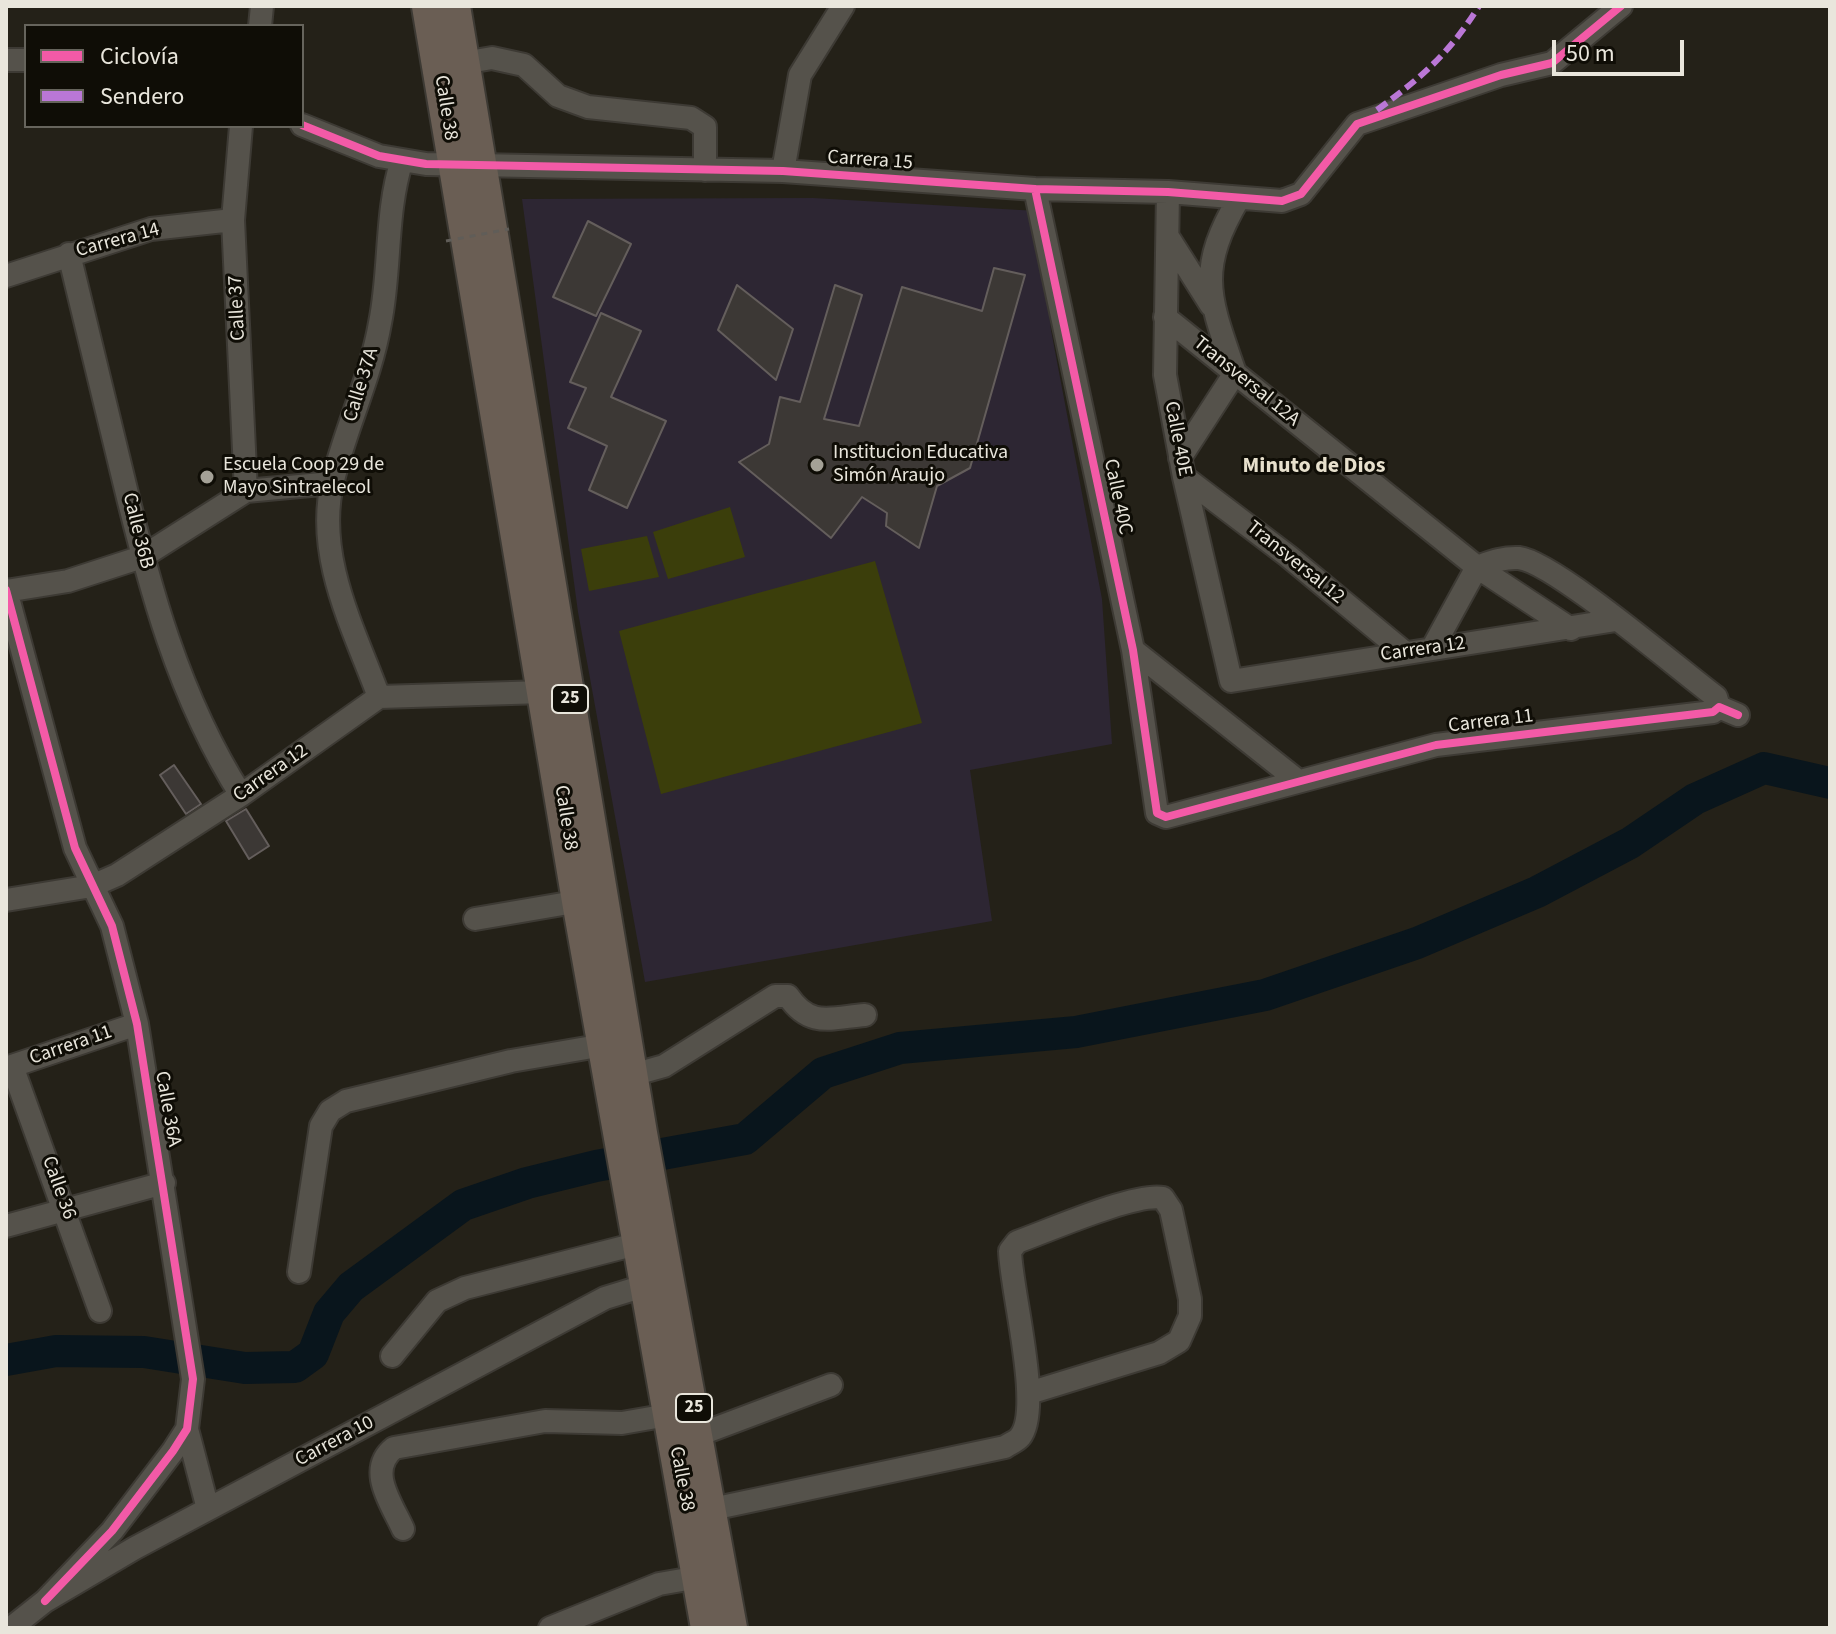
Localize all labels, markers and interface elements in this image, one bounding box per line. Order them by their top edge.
legend [24,24,304,128]
scale bar [1556,24,1688,74]
text: 50 m [1566,36,1615,71]
text: Ciclovía [100,39,179,74]
street label: Calle 38 [428,74,462,142]
text: Sendero [100,79,184,114]
street label: Carrera 15 [827,146,913,176]
street label: Carrera 14 [74,218,162,264]
street label: Calle 37 [224,275,252,341]
street label: Transversal 12A [1188,332,1304,432]
street label: Calle 37A [339,345,385,425]
street label: Calle 40E [1158,399,1196,479]
place label: Institucion Educativa Simón Araujo [833,442,1008,489]
place label: Escuela Coop 29 de Mayo Sintraelecol [223,454,384,501]
district label: Minuto de Dios [1243,454,1385,480]
marker: Institucion Educativa Simón Araujo [808,456,826,474]
street label: Calle 40C [1097,457,1137,537]
marker: Escuela Coop 29 de Mayo Sintraelecol [198,468,216,486]
street label: Calle 36B [116,491,158,571]
street label: Transversal 12 [1241,516,1349,610]
street label: Carrera 12 [1379,632,1467,668]
road number: 25 [552,685,588,713]
street label: Carrera 11 [1447,705,1535,739]
street label: Carrera 12 [229,740,313,808]
street label: Calle 38 [548,784,582,852]
street label: Carrera 11 [27,1021,115,1071]
street label: Calle 36A [149,1069,185,1149]
street label: Calle 36 [36,1153,80,1223]
road number: 25 [676,1394,712,1422]
street label: Carrera 10 [292,1411,378,1473]
street label: Calle 38 [663,1445,699,1513]

